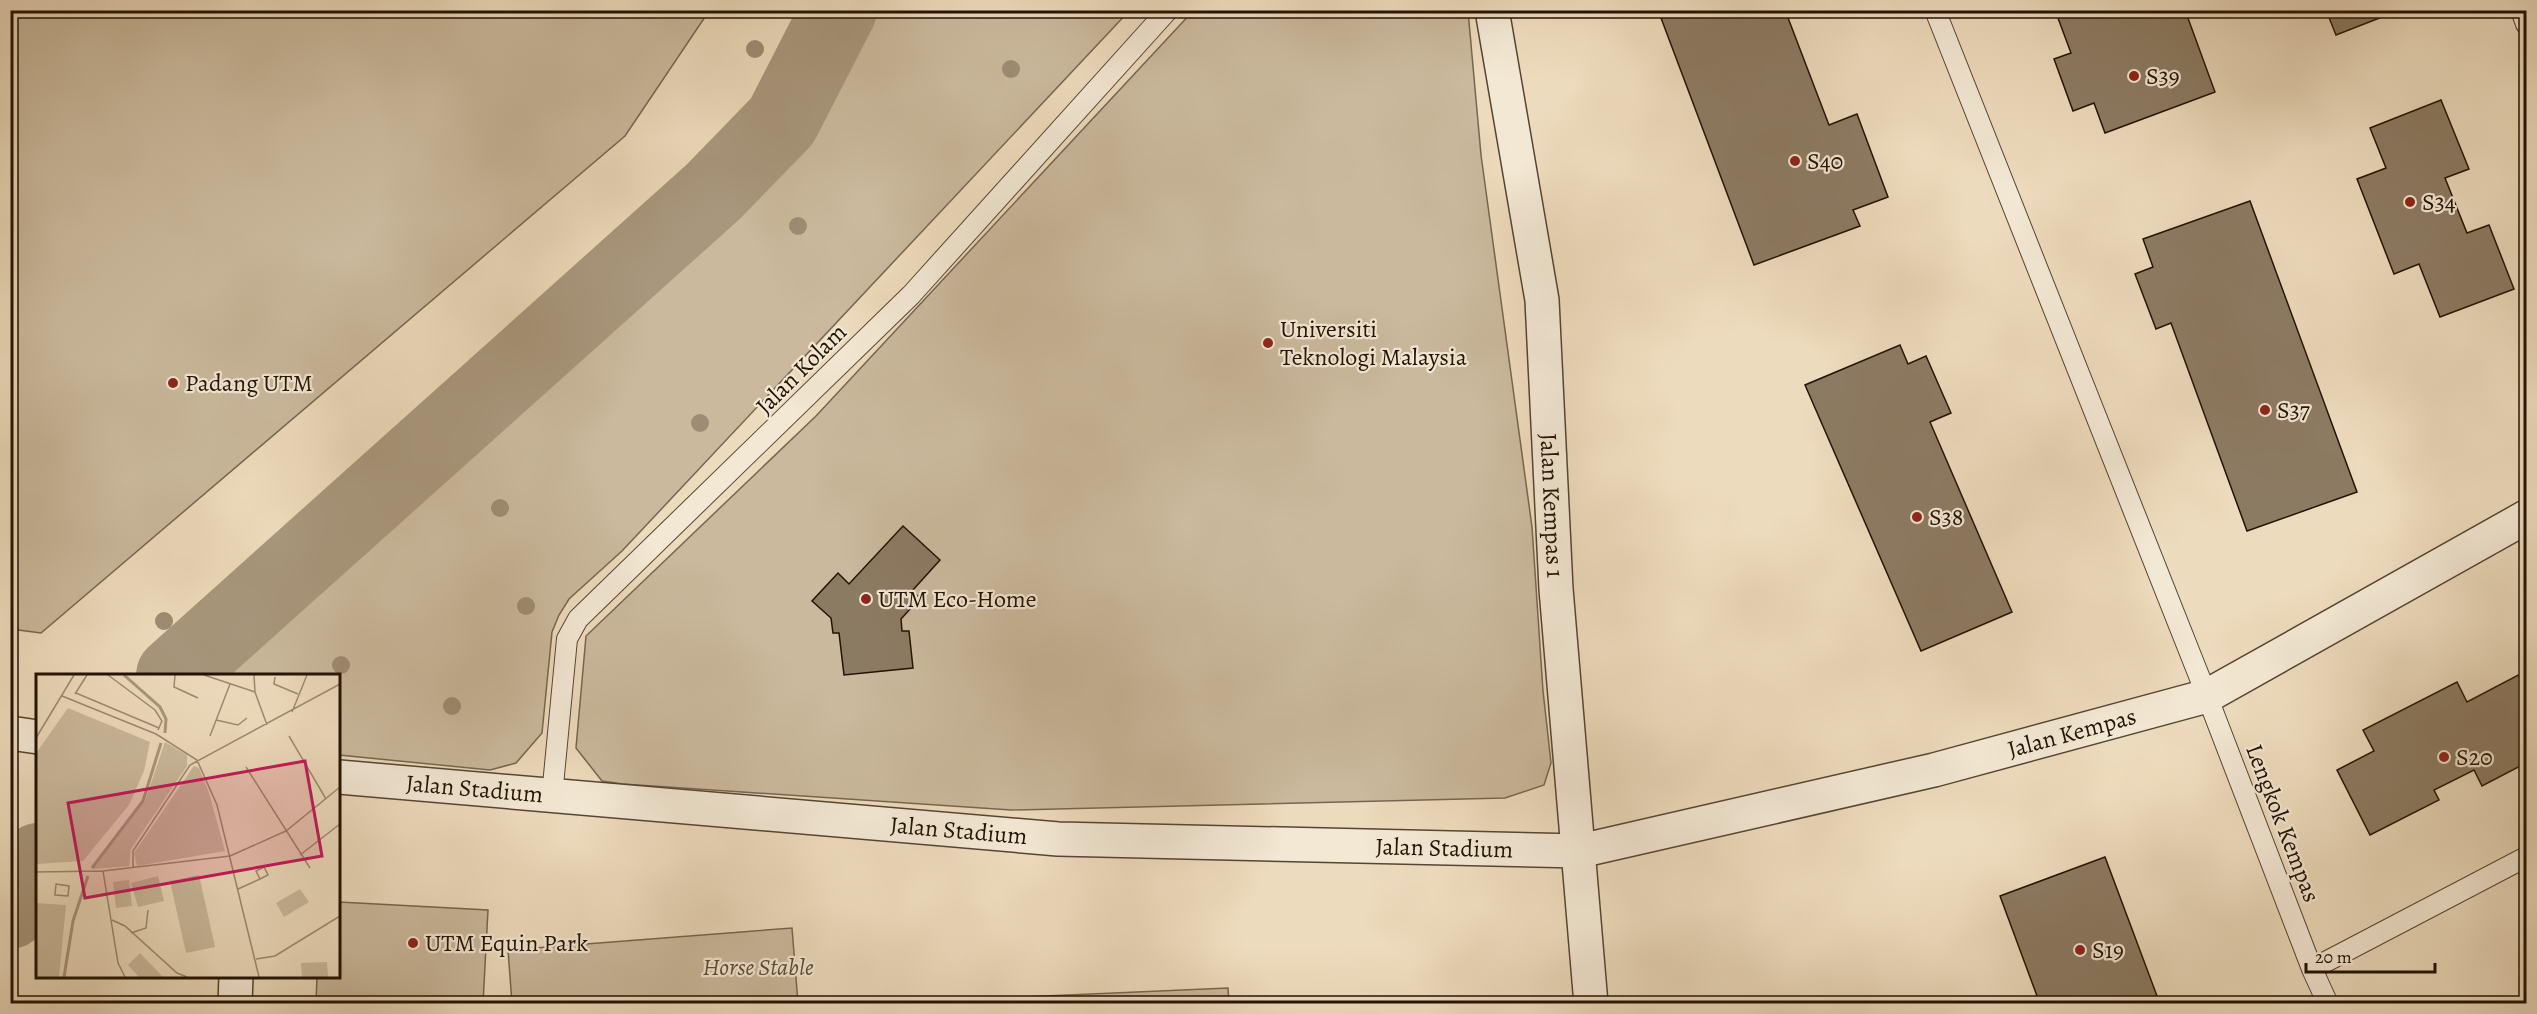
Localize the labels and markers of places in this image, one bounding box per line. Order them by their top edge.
place label: S39 [2146,60,2180,92]
marker: S39 [2127,69,2141,83]
place label: S40 [1807,145,1843,177]
marker: S40 [1788,154,1802,168]
place label: S34 [2422,186,2456,218]
marker: S34 [2403,195,2417,209]
place label: Universiti Teknologi Malaysia [1280,313,1468,373]
marker: Universiti Teknologi Malaysia [1261,336,1275,350]
place label: Padang UTM [185,367,313,399]
marker: Padang UTM [166,376,180,390]
place label: S37 [2277,394,2311,426]
marker: S37 [2258,403,2272,417]
place label: S38 [1929,501,1963,533]
marker: S38 [1910,510,1924,524]
place label: UTM Eco-Home [878,583,1037,615]
marker: UTM Eco-Home [859,592,873,606]
place label: S20 [2456,741,2493,773]
marker: S20 [2437,750,2451,764]
place label: UTM Equin Park [425,927,588,959]
place label: S19 [2092,934,2124,966]
marker: UTM Equin Park [406,936,420,950]
marker: S19 [2073,943,2087,957]

